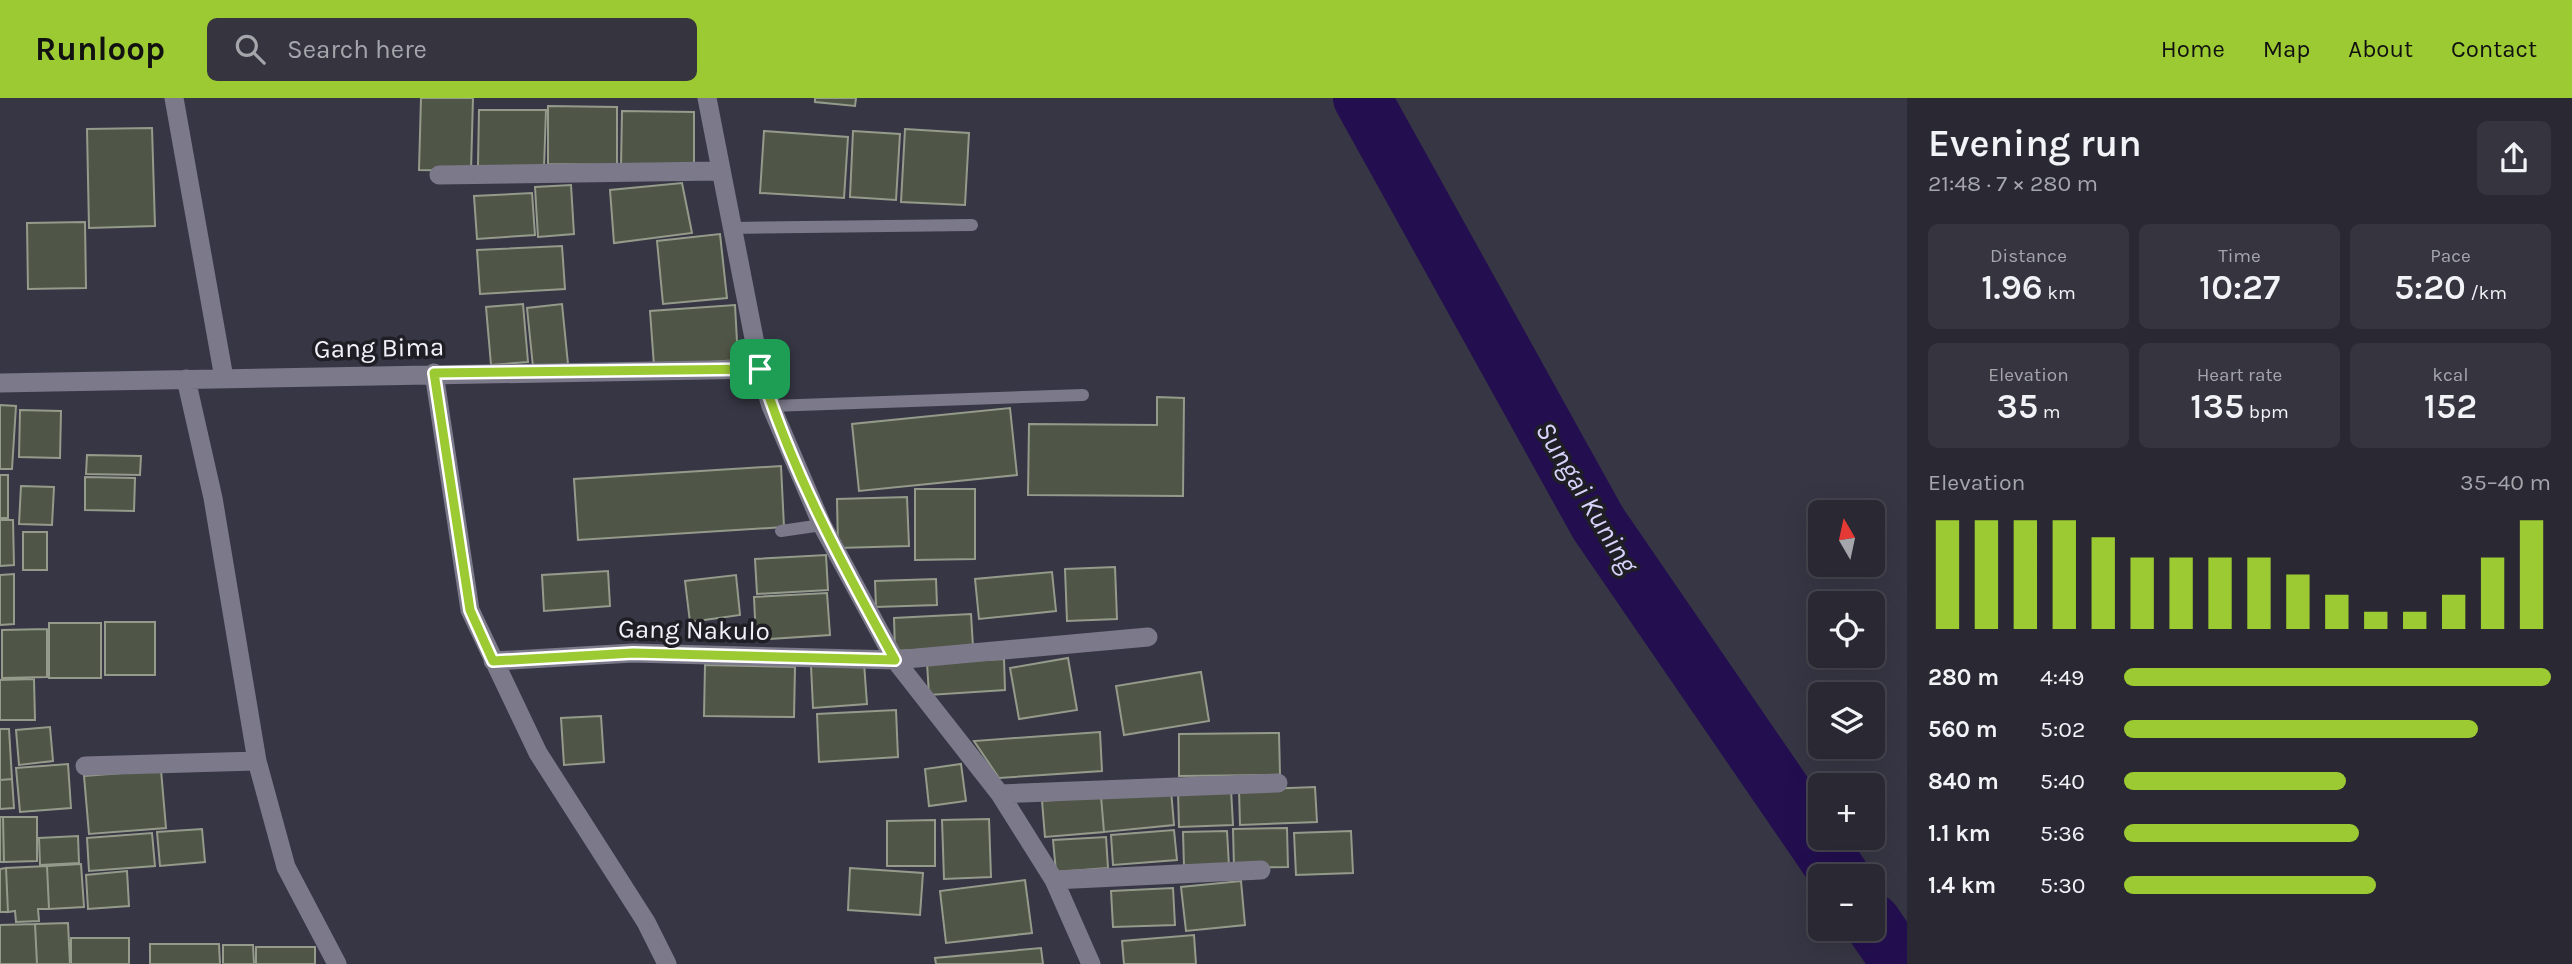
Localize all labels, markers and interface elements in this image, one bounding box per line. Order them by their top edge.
search box [207,18,697,81]
text: Runloop [35,30,165,68]
icon: search [231,30,269,68]
text: Search here [287,34,427,65]
text: Home [2161,35,2225,63]
text: Map [2263,35,2310,63]
text: About [2348,35,2413,63]
text: Contact [2451,35,2537,63]
text: Evening run [1928,121,2142,166]
button: share [2477,121,2551,195]
text: 21:48 · 7 × 280 m [1928,170,2098,197]
text: Distance [1990,245,2067,267]
text: Time [2218,245,2261,267]
text: Pace [2430,245,2471,267]
text: 1.96 [1981,267,2043,308]
text: 10:27 [2199,267,2280,308]
text: 5:20 [2394,267,2466,308]
text: km [2043,282,2076,304]
text: /km [2466,282,2507,304]
street label: Gang Bima [314,331,444,365]
pin [730,339,790,399]
icon: arrive [741,350,779,388]
text: Elevation [1988,364,2069,386]
text: Heart rate [2197,364,2282,386]
text: kcal [2432,364,2469,386]
text: 35 [1997,386,2038,427]
text: 135 [2190,386,2244,427]
text: 152 [2424,386,2477,427]
text: m [2038,401,2060,423]
text: bpm [2244,401,2289,423]
water label: Sungai Kuning [1529,416,1646,580]
text: Elevation [1928,469,2025,496]
text: 35–40 m [2460,469,2551,496]
north arrow [1808,500,1885,578]
map controls [1808,500,1885,941]
button: locate [1808,591,1885,668]
street label: Gang Nakulo [618,613,770,647]
text: 280 m [1928,664,1999,691]
text: 4:49 [2040,664,2084,691]
button: layers [1808,682,1885,759]
text: 560 m [1928,716,1998,743]
text: 5:02 [2040,716,2085,743]
text: 840 m [1928,768,1999,795]
text: 5:40 [2040,768,2085,795]
button: + [1808,773,1885,850]
text: 1.1 km [1928,820,1991,847]
text: 5:36 [2040,820,2085,847]
button: − [1808,864,1885,941]
text: 1.4 km [1928,872,1996,899]
text: 5:30 [2040,872,2086,899]

